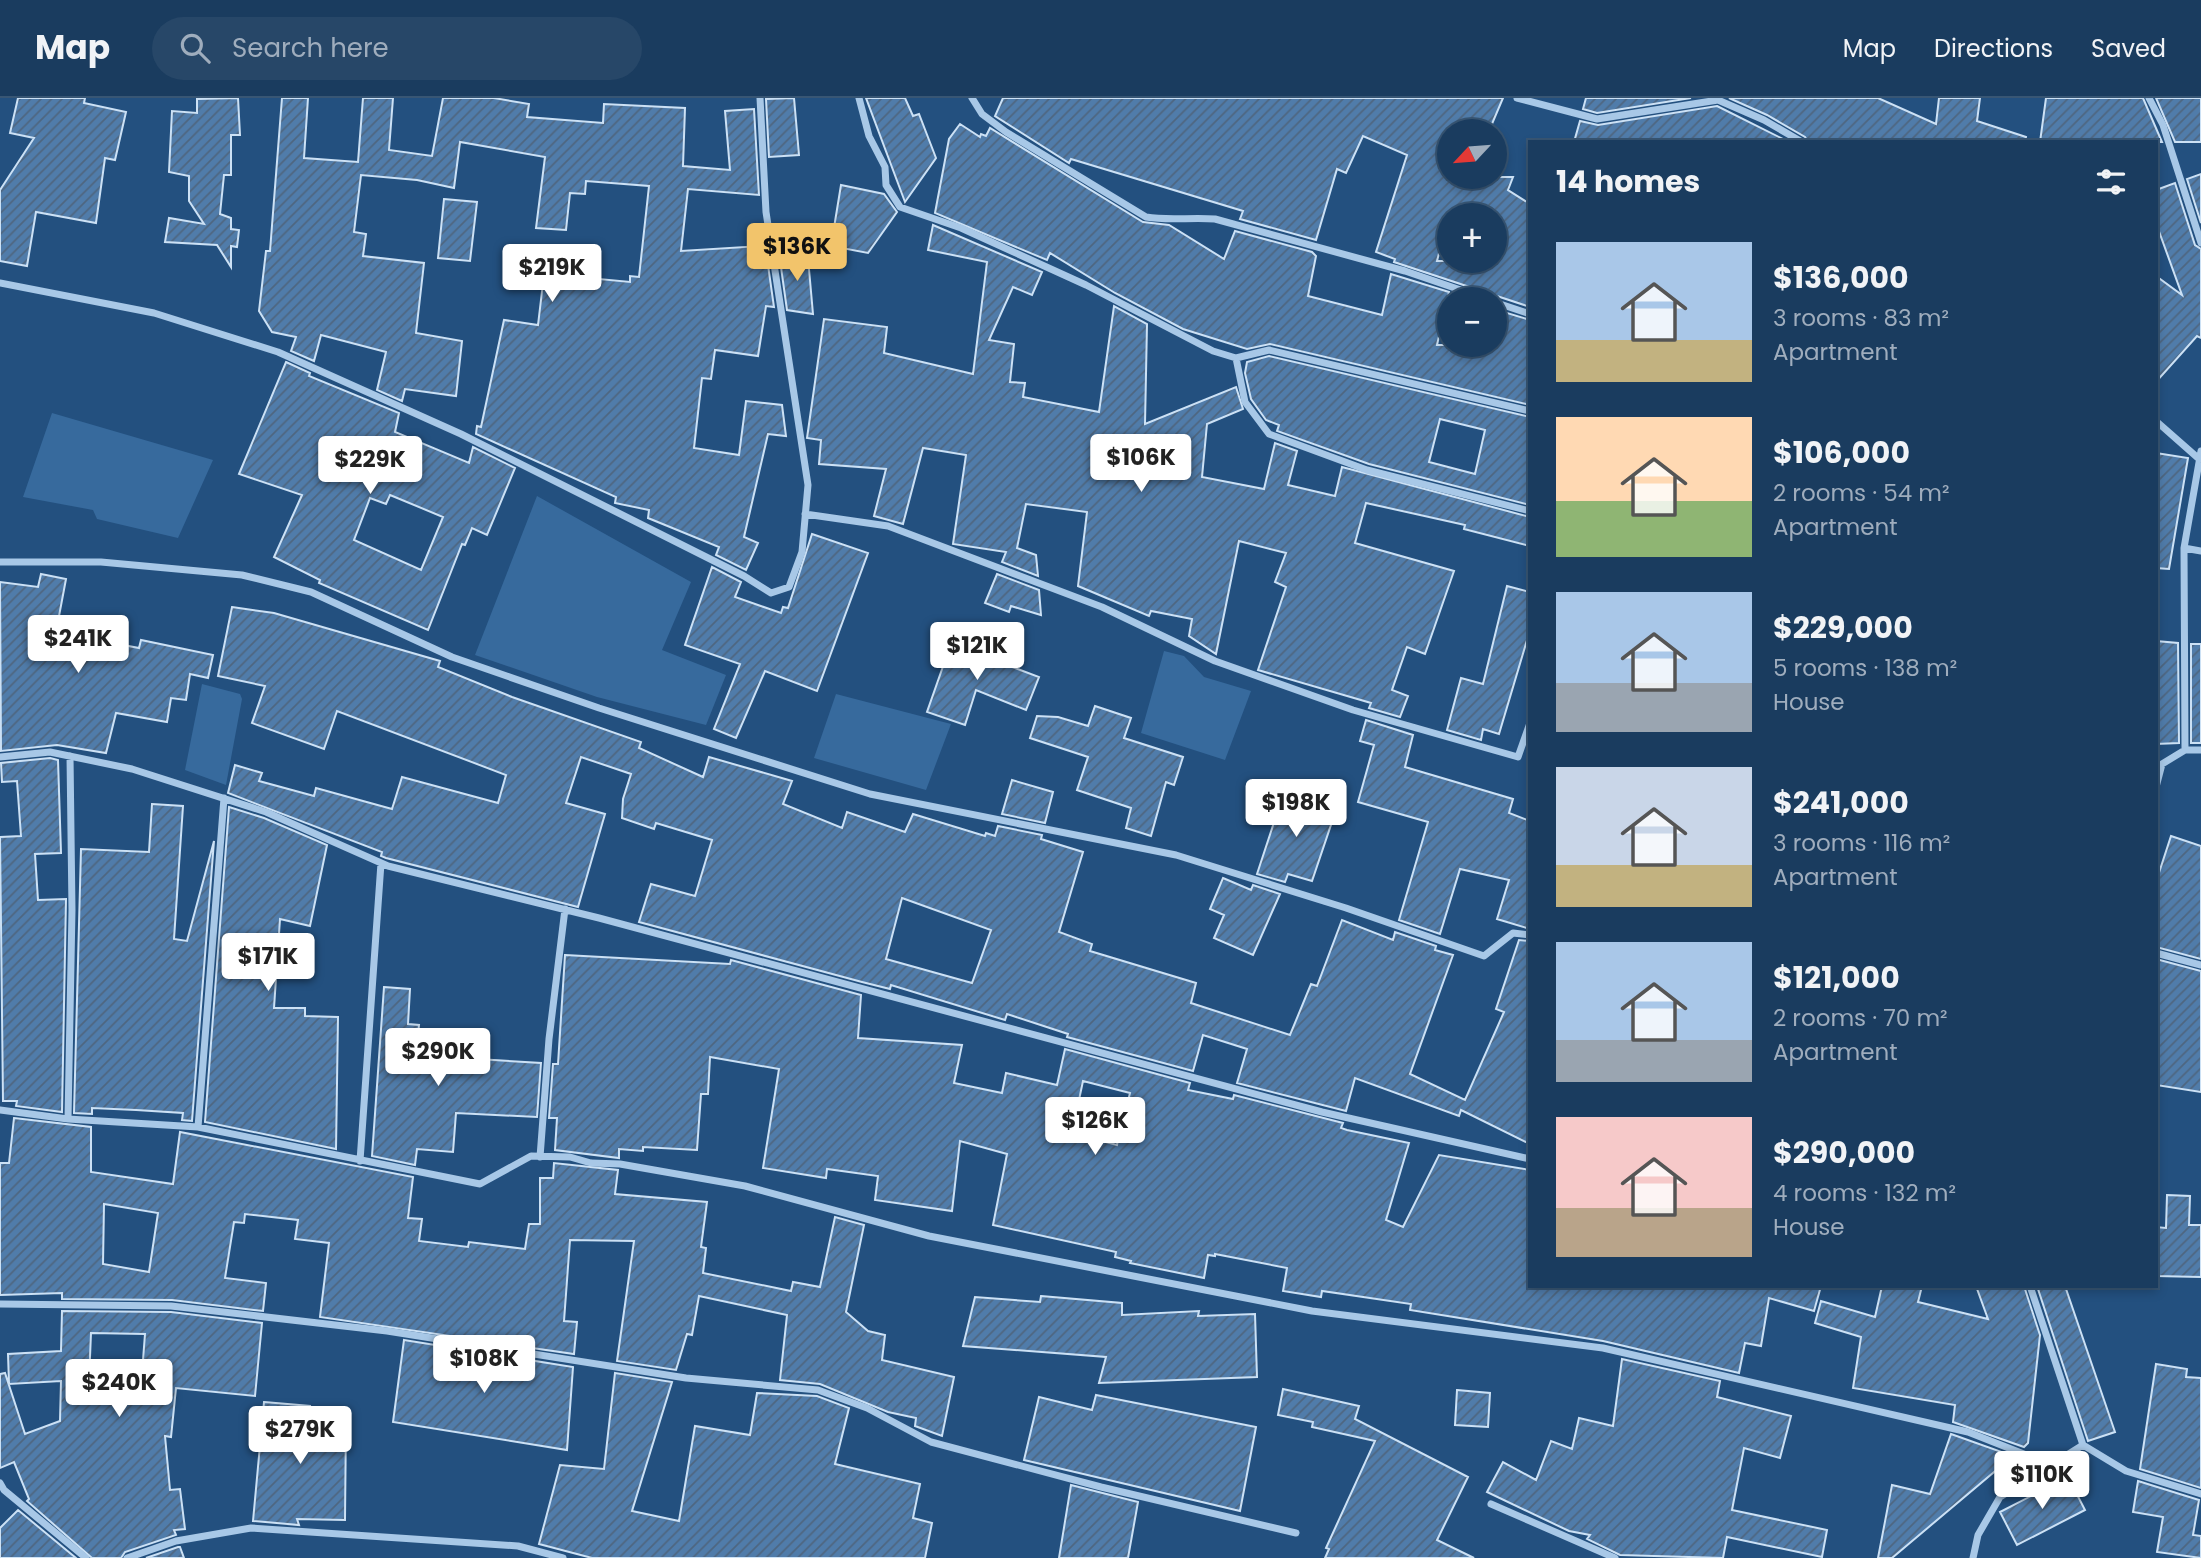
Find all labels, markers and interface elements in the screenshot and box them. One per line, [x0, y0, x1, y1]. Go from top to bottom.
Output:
search box [152, 17, 642, 80]
text: Map [35, 24, 110, 71]
icon: search [176, 29, 214, 67]
text: Search here [232, 30, 389, 66]
text: Map [1843, 32, 1896, 65]
text: Directions [1934, 32, 2053, 65]
text: Saved [2091, 32, 2166, 65]
north arrow [1437, 119, 1507, 189]
map controls [1437, 119, 1507, 357]
text: 14 homes [1556, 160, 1700, 203]
icon: filters [2092, 163, 2130, 201]
button: + [1437, 203, 1507, 273]
pin: $136K [748, 223, 846, 283]
text: $136K [763, 230, 831, 262]
pin: $219K [503, 244, 601, 304]
text: $219K [518, 251, 586, 283]
text: $136,000 [1773, 256, 1909, 299]
icon: home [1612, 270, 1696, 354]
button: − [1437, 287, 1507, 357]
text: 3 rooms · 83 m² [1773, 302, 1949, 334]
text: Apartment [1773, 336, 1898, 368]
text: $106,000 [1773, 431, 1910, 474]
pin: $106K [1092, 434, 1190, 494]
pin: $229K [321, 436, 419, 496]
text: $106K [1106, 441, 1176, 473]
text: $229K [334, 443, 406, 475]
icon: home [1612, 445, 1696, 529]
text: 2 rooms · 54 m² [1773, 477, 1950, 509]
text: Apartment [1773, 511, 1898, 543]
text: $229,000 [1773, 606, 1913, 649]
pin: $241K [29, 616, 127, 675]
icon: home [1612, 620, 1696, 704]
text: $241K [44, 622, 112, 654]
pin: $121K [928, 622, 1026, 682]
text: $121K [946, 629, 1008, 661]
text: 5 rooms · 138 m² [1773, 652, 1957, 684]
text: House [1773, 686, 1845, 718]
pin: $198K [1247, 780, 1345, 839]
text: $241,000 [1773, 781, 1909, 824]
text: $198K [1262, 786, 1330, 818]
icon: home [1612, 795, 1696, 879]
text: 3 rooms · 116 m² [1773, 827, 1950, 859]
text: Apartment [1773, 861, 1898, 893]
pin: $171K [219, 934, 317, 993]
text: $171K [238, 940, 298, 972]
text: $121,000 [1773, 956, 1900, 999]
icon: home [1612, 970, 1696, 1054]
text: 2 rooms · 70 m² [1773, 1002, 1948, 1034]
pin: $290K [389, 1028, 487, 1088]
text: $290K [401, 1035, 475, 1067]
text: Apartment [1773, 1036, 1898, 1068]
pin: $126K [1046, 1098, 1144, 1157]
text: $126K [1061, 1104, 1129, 1136]
text: $290,000 [1773, 1131, 1915, 1174]
icon: home [1612, 1145, 1696, 1229]
text: 4 rooms · 132 m² [1773, 1177, 1956, 1209]
text: House [1773, 1211, 1845, 1243]
pin: $108K [435, 1336, 533, 1395]
text: $108K [449, 1342, 519, 1374]
pin: $240K [70, 1360, 168, 1419]
text: $240K [82, 1366, 156, 1398]
pin: $279K [251, 1406, 349, 1466]
text: $279K [265, 1413, 335, 1445]
pin: $110K [1993, 1452, 2091, 1511]
text: $110K [2010, 1458, 2074, 1490]

